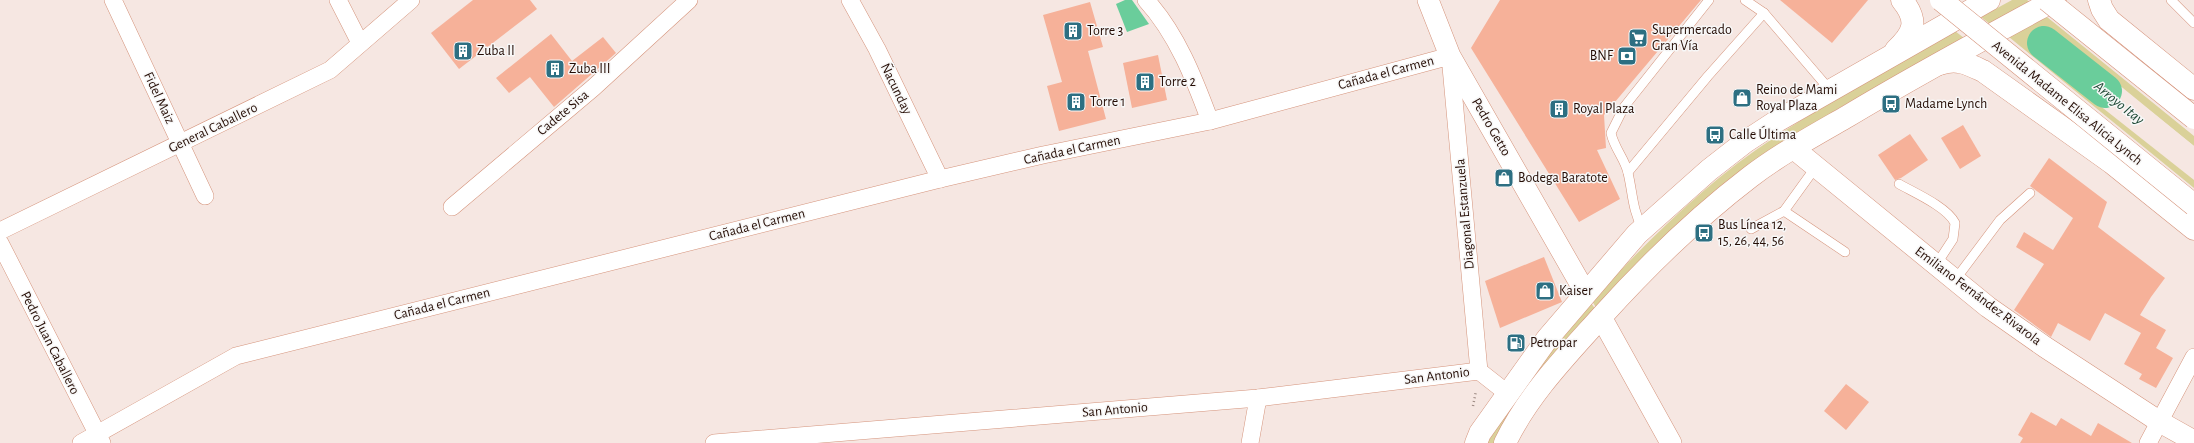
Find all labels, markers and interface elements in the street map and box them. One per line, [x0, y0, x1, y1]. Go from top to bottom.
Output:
building icon: Torre 3 [1062, 20, 1084, 42]
place label: Supermercado Gran Vía [1652, 23, 1732, 53]
place label: Torre 3 [1087, 24, 1123, 38]
supermarket icon: Supermercado Gran Vía [1627, 27, 1649, 49]
street label: Avenida Madame Elisa Alicia Lynch [1989, 38, 2145, 168]
building icon: Zuba II [452, 40, 474, 62]
place label: Zuba II [477, 44, 515, 58]
bank icon: BNF [1616, 45, 1638, 67]
place label: BNF [1590, 49, 1614, 63]
street label: Cañada el Carmen [1337, 53, 1435, 93]
building icon: Zuba III [544, 58, 566, 80]
street label: Ñacunday [878, 60, 916, 117]
place label: Zuba III [569, 62, 611, 76]
street label: Fidel Maiz [141, 70, 177, 126]
building icon: Torre 2 [1134, 71, 1156, 93]
place label: Torre 2 [1159, 75, 1196, 89]
water label: Arroyo Itay [2090, 78, 2147, 128]
place label: Reino de Mami Royal Plaza [1756, 83, 1837, 113]
street label: Cadete Sisa [535, 87, 592, 138]
shop icon: Reino de Mami Royal Plaza [1731, 87, 1753, 109]
building icon: Torre 1 [1065, 91, 1087, 113]
bus stop icon: Madame Lynch [1880, 93, 1902, 115]
place label: Torre 1 [1090, 95, 1125, 109]
street label: Pedro Getto [1469, 96, 1513, 158]
place label: Madame Lynch [1905, 97, 1987, 111]
building icon: Royal Plaza [1548, 98, 1570, 120]
street label: General Caballero [166, 100, 260, 156]
place label: Royal Plaza [1573, 102, 1635, 116]
bus stop icon: Calle Última [1704, 124, 1726, 146]
place label: Calle Última [1729, 125, 1797, 142]
street label: Cañada el Carmen [1022, 133, 1122, 167]
street label: Diagonal Estanzuela [1453, 158, 1477, 270]
shop icon: Bodega Baratote [1493, 167, 1515, 189]
place label: Bodega Baratote [1518, 171, 1608, 185]
street label: Cañada el Carmen [707, 206, 807, 244]
place label: Bus Línea 12, 15, 26, 44, 56 [1718, 218, 1786, 248]
bus stop icon: Bus Línea 12, 15, 26, 44, 56 [1693, 222, 1715, 244]
street label: Emiliano Fernández Rivarola [1912, 244, 2044, 348]
shop icon: Kaiser [1534, 280, 1556, 302]
place label: Kaiser [1559, 284, 1593, 298]
street label: Cañada el Carmen [392, 285, 492, 323]
street label: Pedro Juan Caballero [18, 289, 82, 397]
fuel station icon: Petropar [1505, 332, 1527, 354]
place label: Petropar [1530, 336, 1577, 350]
street label: San Antonio [1403, 365, 1471, 387]
street label: San Antonio [1082, 400, 1149, 420]

